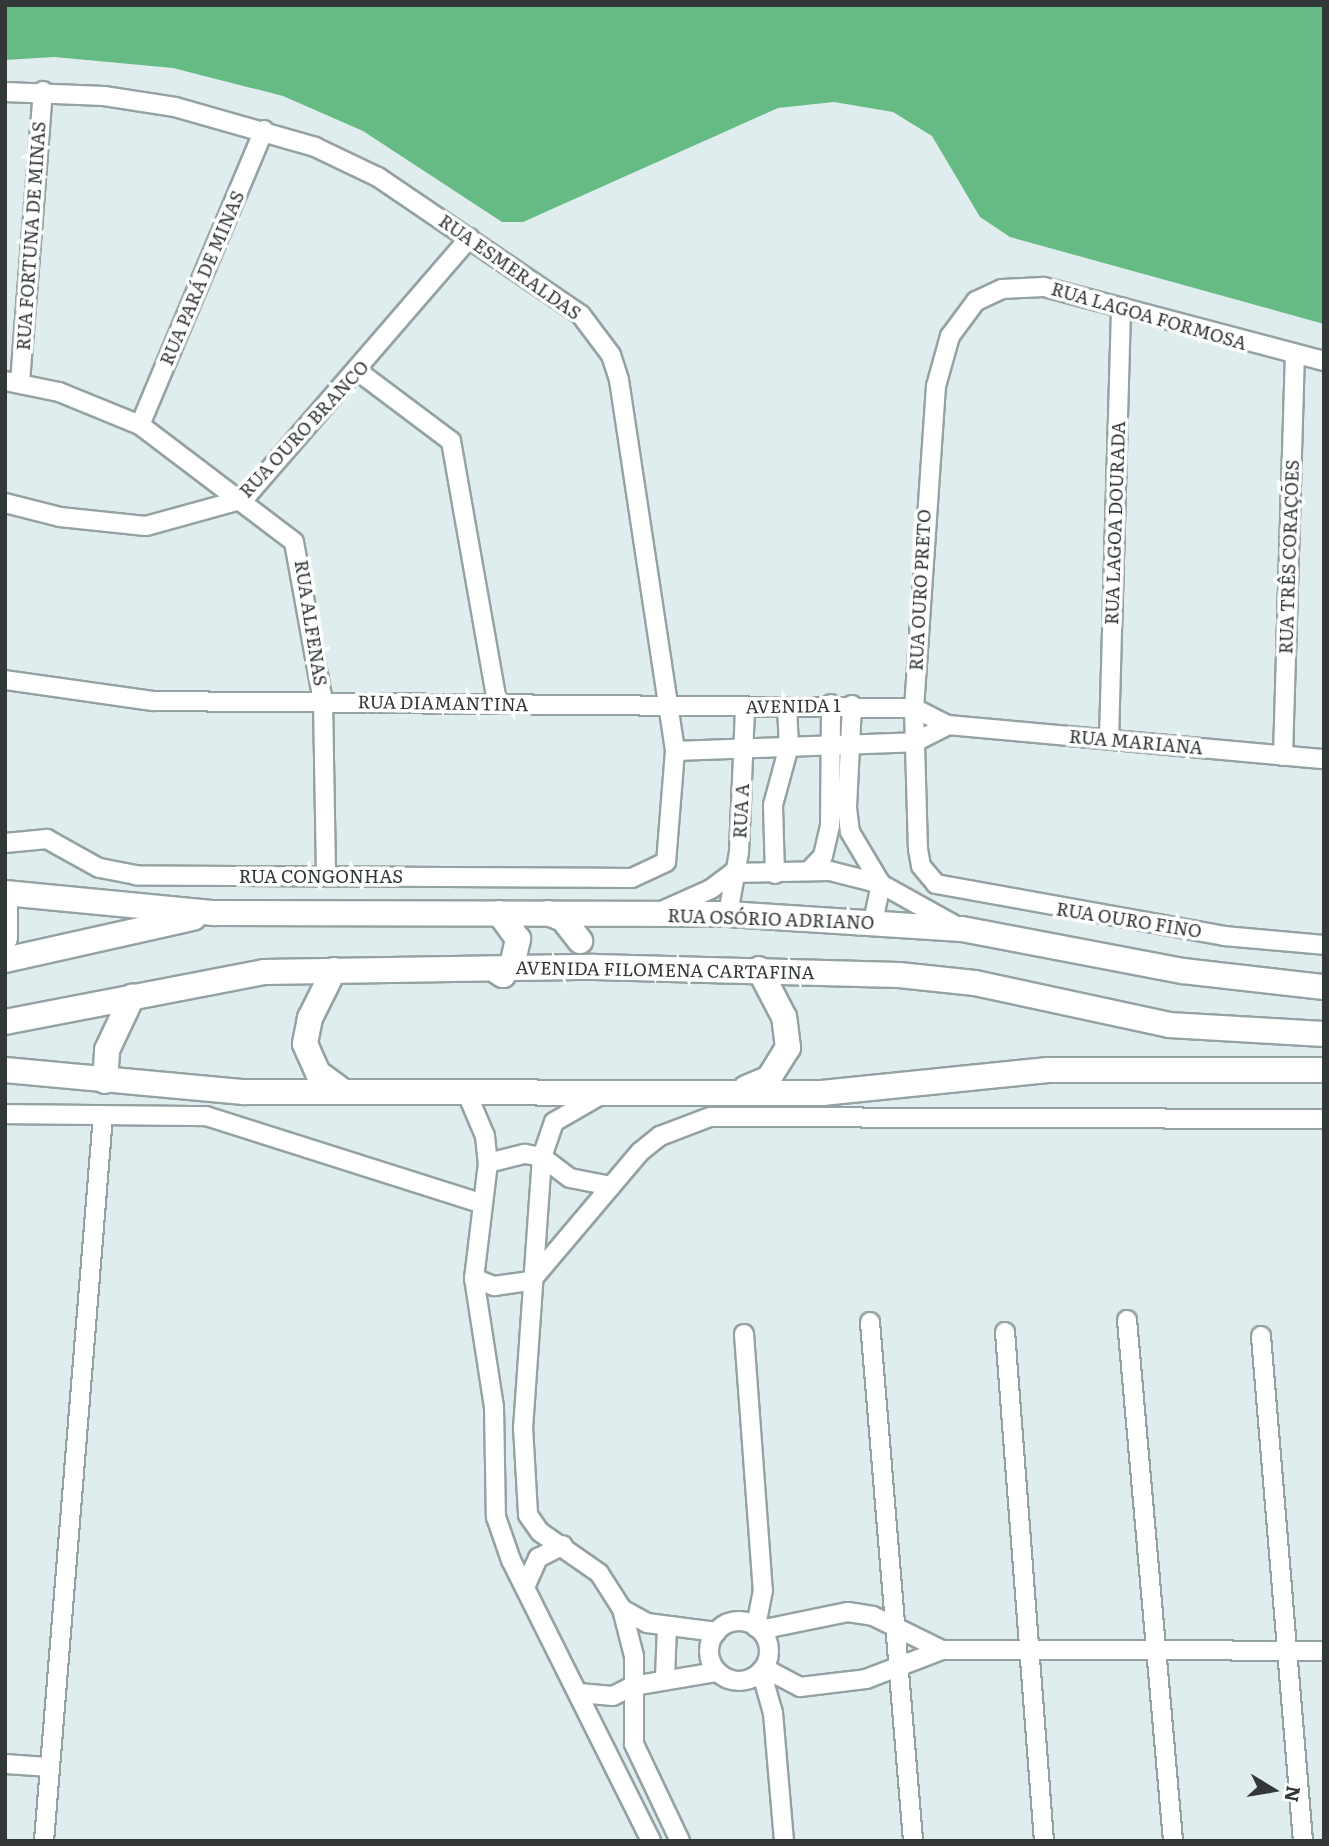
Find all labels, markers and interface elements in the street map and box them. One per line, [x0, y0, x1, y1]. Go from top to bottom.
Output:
street label: RUA FORTUNA DE MINAS [12, 121, 50, 351]
street label: RUA PARÁ DE MINAS [155, 188, 249, 368]
street label: RUA ESMERALDAS [435, 210, 585, 324]
street label: RUA LAGOA FORMOSA [1049, 278, 1249, 354]
street label: RUA OURO BRANCO [235, 356, 373, 502]
street label: RUA LAGOA DOURADA [1101, 421, 1129, 625]
street label: RUA TRÊS CORAÇÕES [1275, 459, 1303, 655]
street label: RUA OURO PRETO [905, 509, 935, 671]
street label: RUA ALFENAS [290, 558, 332, 688]
street label: RUA DIAMANTINA [357, 691, 529, 715]
street label: AVENIDA 1 [745, 694, 841, 718]
street label: RUA MARIANA [1068, 725, 1204, 759]
street label: RUA A [729, 783, 753, 839]
street label: RUA CONGONHAS [239, 865, 403, 887]
street label: RUA OURO FINO [1055, 898, 1203, 942]
street label: RUA OSÓRIO ADRIANO [667, 905, 875, 933]
street label: AVENIDA FILOMENA CARTAFINA [515, 957, 815, 983]
north arrow [1238, 1755, 1308, 1825]
text: N [1278, 1783, 1309, 1805]

